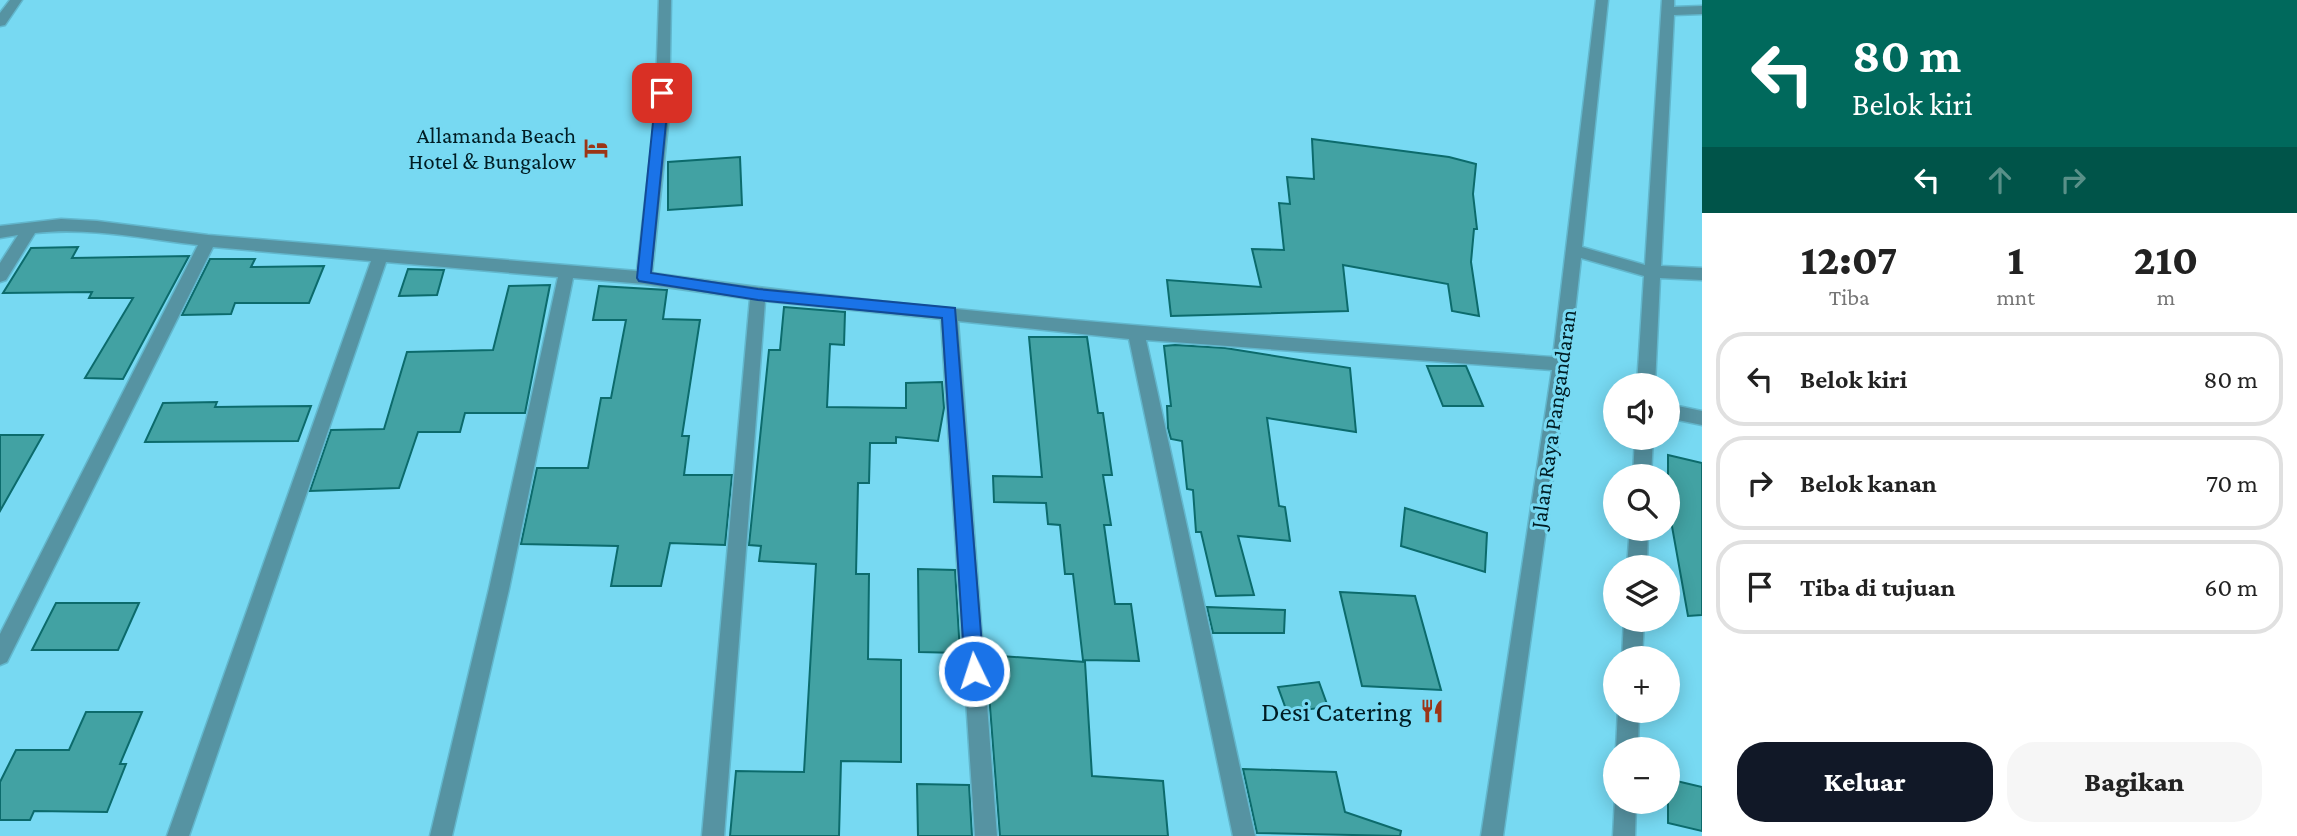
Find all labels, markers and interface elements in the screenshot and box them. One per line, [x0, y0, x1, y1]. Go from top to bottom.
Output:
icon: left [1737, 28, 1828, 119]
text: 80 m [1852, 28, 1961, 83]
pin [632, 63, 692, 123]
icon: arrive [643, 74, 681, 112]
text: Belok kiri [1852, 86, 1973, 122]
place label: Allamanda Beach Hotel & Bungalow [408, 122, 576, 174]
hotel icon: Allamanda Beach Hotel & Bungalow [582, 134, 610, 162]
icon: left [1908, 161, 1946, 199]
icon: ahead [1981, 161, 2019, 199]
icon: right [2054, 161, 2092, 199]
text: 12:07 [1801, 236, 1898, 283]
text: 1 [2007, 236, 2024, 283]
text: 210 [2134, 236, 2198, 283]
text: Tiba [1829, 284, 1870, 310]
text: mnt [1996, 284, 2035, 310]
text: m [2157, 284, 2175, 310]
street label: Jalan Raya Pangandaran [1524, 308, 1581, 532]
icon: left [1741, 360, 1779, 398]
text: Belok kiri [1800, 365, 1907, 394]
text: 80 m [2204, 365, 2258, 394]
map controls [1603, 373, 1680, 814]
button: sound [1603, 373, 1680, 450]
button: search [1603, 464, 1680, 541]
icon: right [1741, 464, 1779, 502]
text: Belok kanan [1800, 469, 1937, 498]
text: 70 m [2206, 469, 2258, 498]
button: layers [1603, 555, 1680, 632]
icon: arrive [1741, 568, 1779, 606]
text: Tiba di tujuan [1800, 573, 1955, 602]
text: 60 m [2204, 573, 2258, 602]
position arrow [937, 634, 1011, 708]
button: + [1603, 646, 1680, 723]
place label: Desi Catering [1261, 696, 1412, 727]
restaurant icon: Desi Catering [1418, 697, 1446, 725]
button: − [1603, 737, 1680, 814]
button: Keluar [1737, 742, 1993, 822]
button: Bagikan [2007, 742, 2262, 822]

